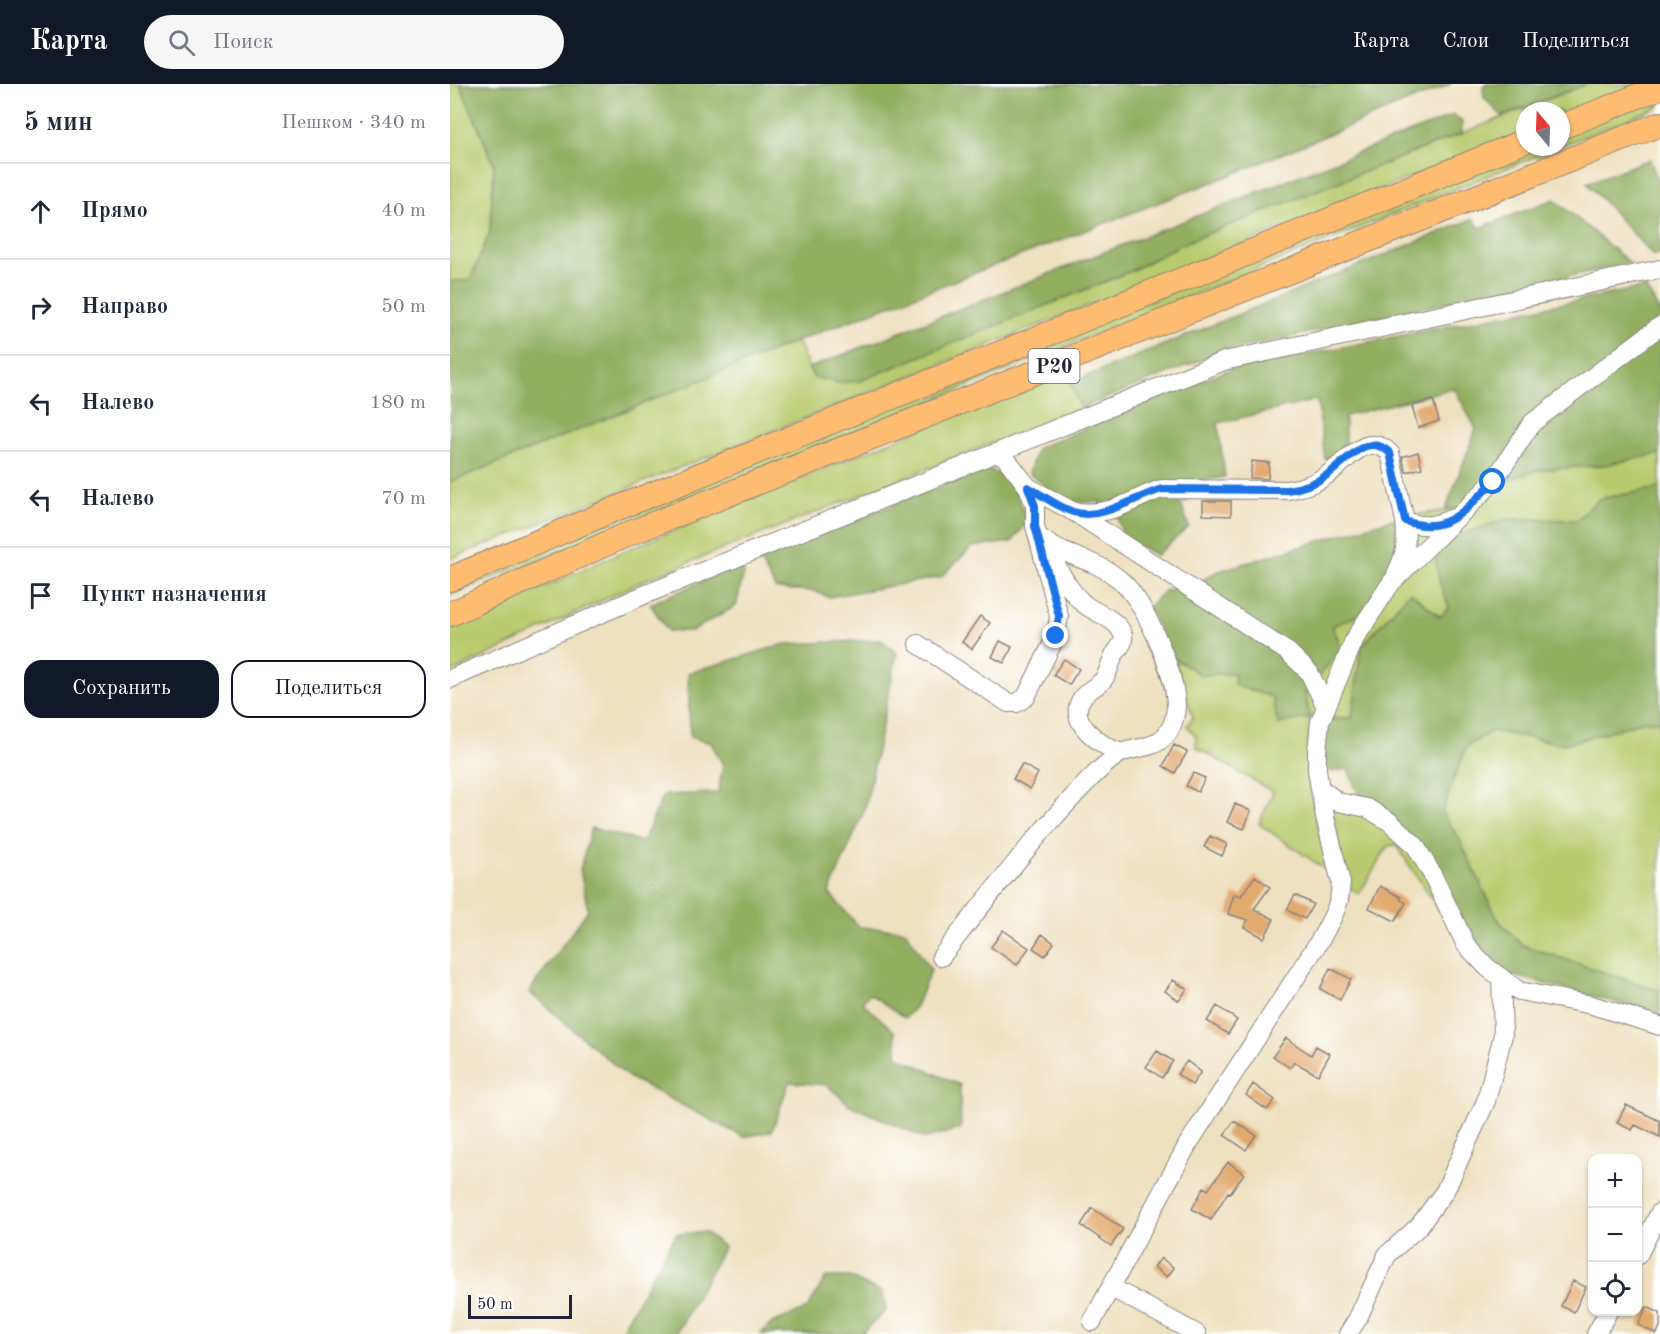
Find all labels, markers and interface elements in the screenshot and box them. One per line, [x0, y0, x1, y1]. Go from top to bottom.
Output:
search box [144, 15, 564, 69]
icon: search [165, 26, 198, 59]
text: Карта [30, 28, 108, 56]
text: Поиск [213, 31, 274, 53]
text: Карта [1353, 31, 1410, 52]
text: Слои [1443, 31, 1489, 52]
text: Поделиться [1522, 31, 1630, 52]
north arrow [1516, 102, 1570, 156]
text: 5 мин [24, 110, 93, 136]
text: Пешком · 340 m [281, 113, 426, 133]
icon: ahead [24, 195, 57, 228]
text: Прямо [81, 200, 148, 222]
text: 40 m [381, 201, 426, 221]
icon: right [24, 291, 57, 324]
text: Направо [81, 296, 168, 318]
text: 50 m [381, 297, 426, 317]
road number: Р20 [1028, 349, 1080, 383]
icon: left [24, 387, 57, 420]
text: Налево [81, 392, 154, 414]
text: 180 m [370, 393, 426, 413]
route start [1479, 468, 1505, 494]
icon: left [24, 483, 57, 516]
text: Налево [81, 488, 154, 510]
text: 70 m [381, 489, 426, 509]
icon: arrive [24, 579, 57, 612]
text: Пункт назначения [81, 584, 267, 606]
route end [1042, 622, 1068, 648]
button: Сохранить [24, 660, 219, 718]
button: Поделиться [231, 660, 426, 718]
map controls [1588, 1154, 1642, 1316]
button: + [1588, 1154, 1642, 1208]
button: − [1588, 1208, 1642, 1262]
button: locate [1588, 1262, 1642, 1316]
scale bar [468, 1292, 572, 1320]
text: 50 m [477, 1297, 513, 1313]

